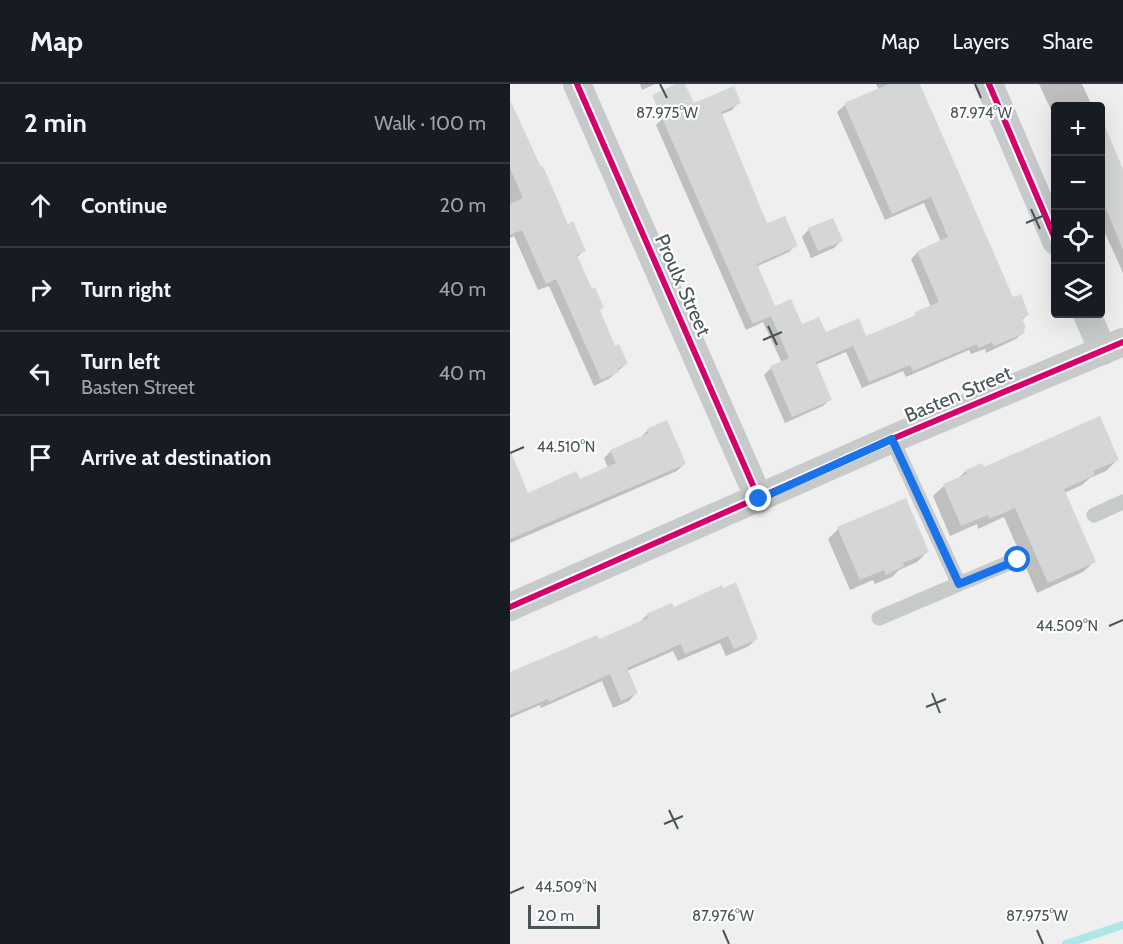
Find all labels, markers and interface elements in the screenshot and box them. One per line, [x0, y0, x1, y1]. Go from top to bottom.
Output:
text: Map [30, 24, 83, 58]
text: Map [881, 29, 920, 54]
text: Layers [953, 29, 1009, 54]
text: Share [1042, 29, 1093, 54]
map controls [1051, 102, 1105, 318]
button: + [1051, 102, 1105, 156]
text: 87.975°W [636, 104, 699, 122]
text: 87.974°W [950, 104, 1013, 122]
text: 2 min [24, 107, 87, 139]
text: Walk · 100 m [374, 111, 486, 135]
button: − [1051, 156, 1105, 210]
icon: ahead [24, 189, 57, 222]
text: Continue [81, 192, 167, 219]
text: 20 m [440, 193, 486, 217]
button: locate [1051, 210, 1105, 264]
street label: Proulx Street [650, 230, 716, 340]
button: layers [1051, 264, 1105, 318]
icon: right [24, 273, 57, 306]
text: Turn right [81, 276, 171, 303]
text: 40 m [438, 277, 486, 301]
text: Turn left [81, 348, 160, 375]
icon: left [24, 357, 57, 390]
text: 40 m [438, 361, 486, 385]
street label: Basten Street [901, 361, 1015, 427]
text: Basten Street [81, 375, 195, 399]
text: 44.510°N [537, 438, 595, 456]
icon: arrive [24, 441, 57, 474]
text: Arrive at destination [81, 444, 271, 471]
route end [745, 485, 771, 511]
route start [1004, 546, 1030, 572]
text: 44.509°N [1036, 617, 1098, 635]
text: 44.509°N [535, 878, 597, 896]
scale bar [528, 902, 600, 930]
text: 20 m [537, 906, 574, 925]
text: 87.976°W [692, 907, 755, 925]
text: 87.975°W [1006, 907, 1069, 925]

